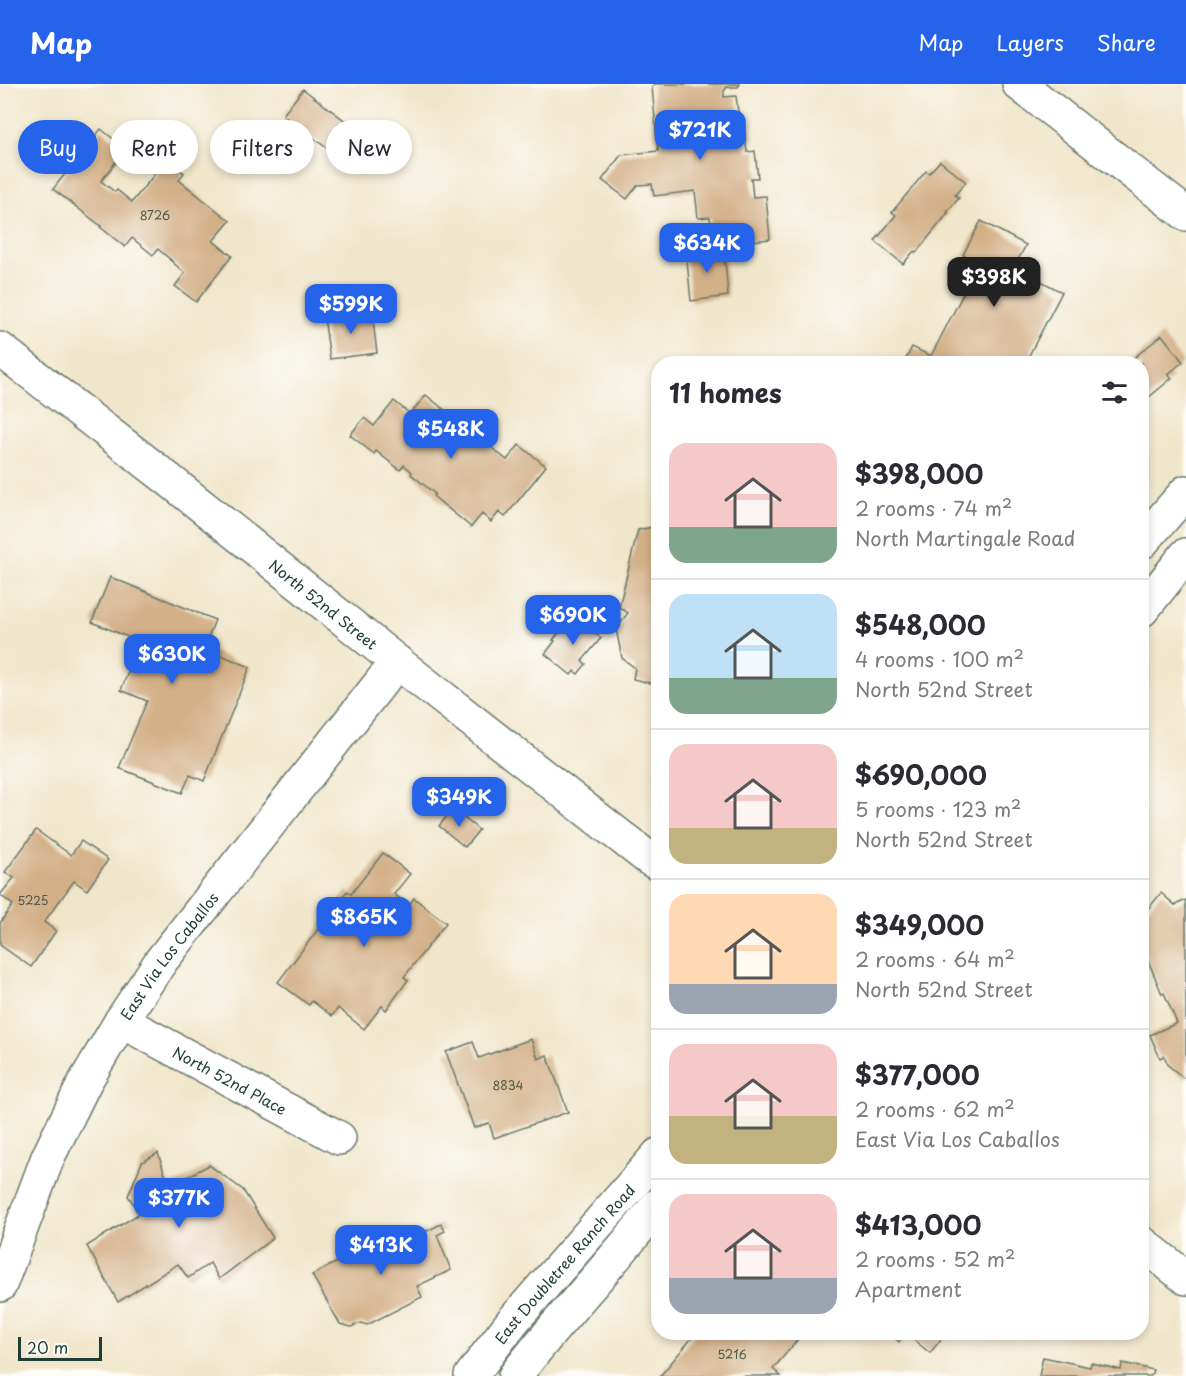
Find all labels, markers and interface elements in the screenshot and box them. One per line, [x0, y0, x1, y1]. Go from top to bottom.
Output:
text: Map [30, 21, 92, 64]
text: Map [919, 26, 963, 58]
text: Layers [996, 26, 1064, 58]
text: Share [1097, 26, 1156, 58]
pin: $721K [658, 110, 742, 161]
text: $721K [669, 114, 731, 144]
chip: Buy [18, 120, 98, 174]
chip: Rent [110, 120, 198, 174]
chip: Filters [210, 120, 314, 174]
chip: New [326, 120, 412, 174]
house number: 8726 [140, 206, 170, 224]
pin: $634K [665, 223, 749, 274]
text: $634K [673, 227, 741, 257]
pin: $398K [952, 257, 1036, 308]
text: $398K [961, 261, 1027, 291]
pin: $599K [309, 284, 393, 335]
text: $599K [319, 288, 383, 318]
text: 11 homes [669, 373, 782, 412]
icon: filters [1098, 376, 1131, 409]
pin: $548K [409, 409, 493, 460]
text: $548K [417, 413, 485, 443]
text: $398,000 [855, 454, 983, 493]
icon: home [717, 467, 789, 539]
text: 2 rooms · 74 m² [855, 493, 1012, 523]
text: North Martingale Road [855, 523, 1075, 553]
street label: North 52nd Street [265, 553, 383, 654]
pin: $690K [531, 595, 615, 646]
text: $690K [539, 599, 607, 629]
text: $548,000 [855, 605, 986, 644]
icon: home [717, 618, 789, 690]
pin: $630K [130, 634, 214, 685]
text: $630K [138, 638, 206, 668]
text: 4 rooms · 100 m² [855, 644, 1024, 674]
text: North 52nd Street [855, 674, 1033, 704]
text: $690,000 [855, 755, 987, 794]
icon: home [717, 768, 789, 840]
pin: $349K [417, 777, 501, 828]
text: $349K [426, 781, 492, 811]
text: 5 rooms · 123 m² [855, 794, 1021, 824]
text: North 52nd Street [855, 824, 1033, 854]
street label: East Via Los Caballos [114, 887, 223, 1024]
house number: 5225 [18, 891, 48, 909]
pin: $865K [322, 897, 406, 948]
text: $865K [331, 901, 397, 931]
text: $349,000 [855, 905, 984, 944]
icon: home [717, 918, 789, 990]
text: 2 rooms · 64 m² [855, 944, 1015, 974]
text: North 52nd Street [855, 974, 1033, 1004]
street label: North 52nd Place [169, 1040, 291, 1120]
text: $377,000 [855, 1055, 980, 1094]
icon: home [717, 1068, 789, 1140]
house number: 8834 [492, 1076, 524, 1094]
text: 2 rooms · 62 m² [855, 1094, 1015, 1124]
text: East Via Los Caballos [855, 1124, 1060, 1154]
pin: $377K [137, 1178, 221, 1229]
street label: East Doubletree Ranch Road [488, 1178, 640, 1348]
text: $377K [148, 1182, 210, 1212]
text: $413,000 [855, 1205, 981, 1244]
icon: home [717, 1218, 789, 1290]
pin: $413K [339, 1225, 423, 1276]
text: $413K [349, 1229, 413, 1259]
text: 2 rooms · 52 m² [855, 1244, 1015, 1274]
text: Apartment [855, 1274, 962, 1304]
scale bar [18, 1334, 102, 1362]
text: 20 m [27, 1335, 68, 1359]
house number: 5216 [717, 1345, 747, 1363]

